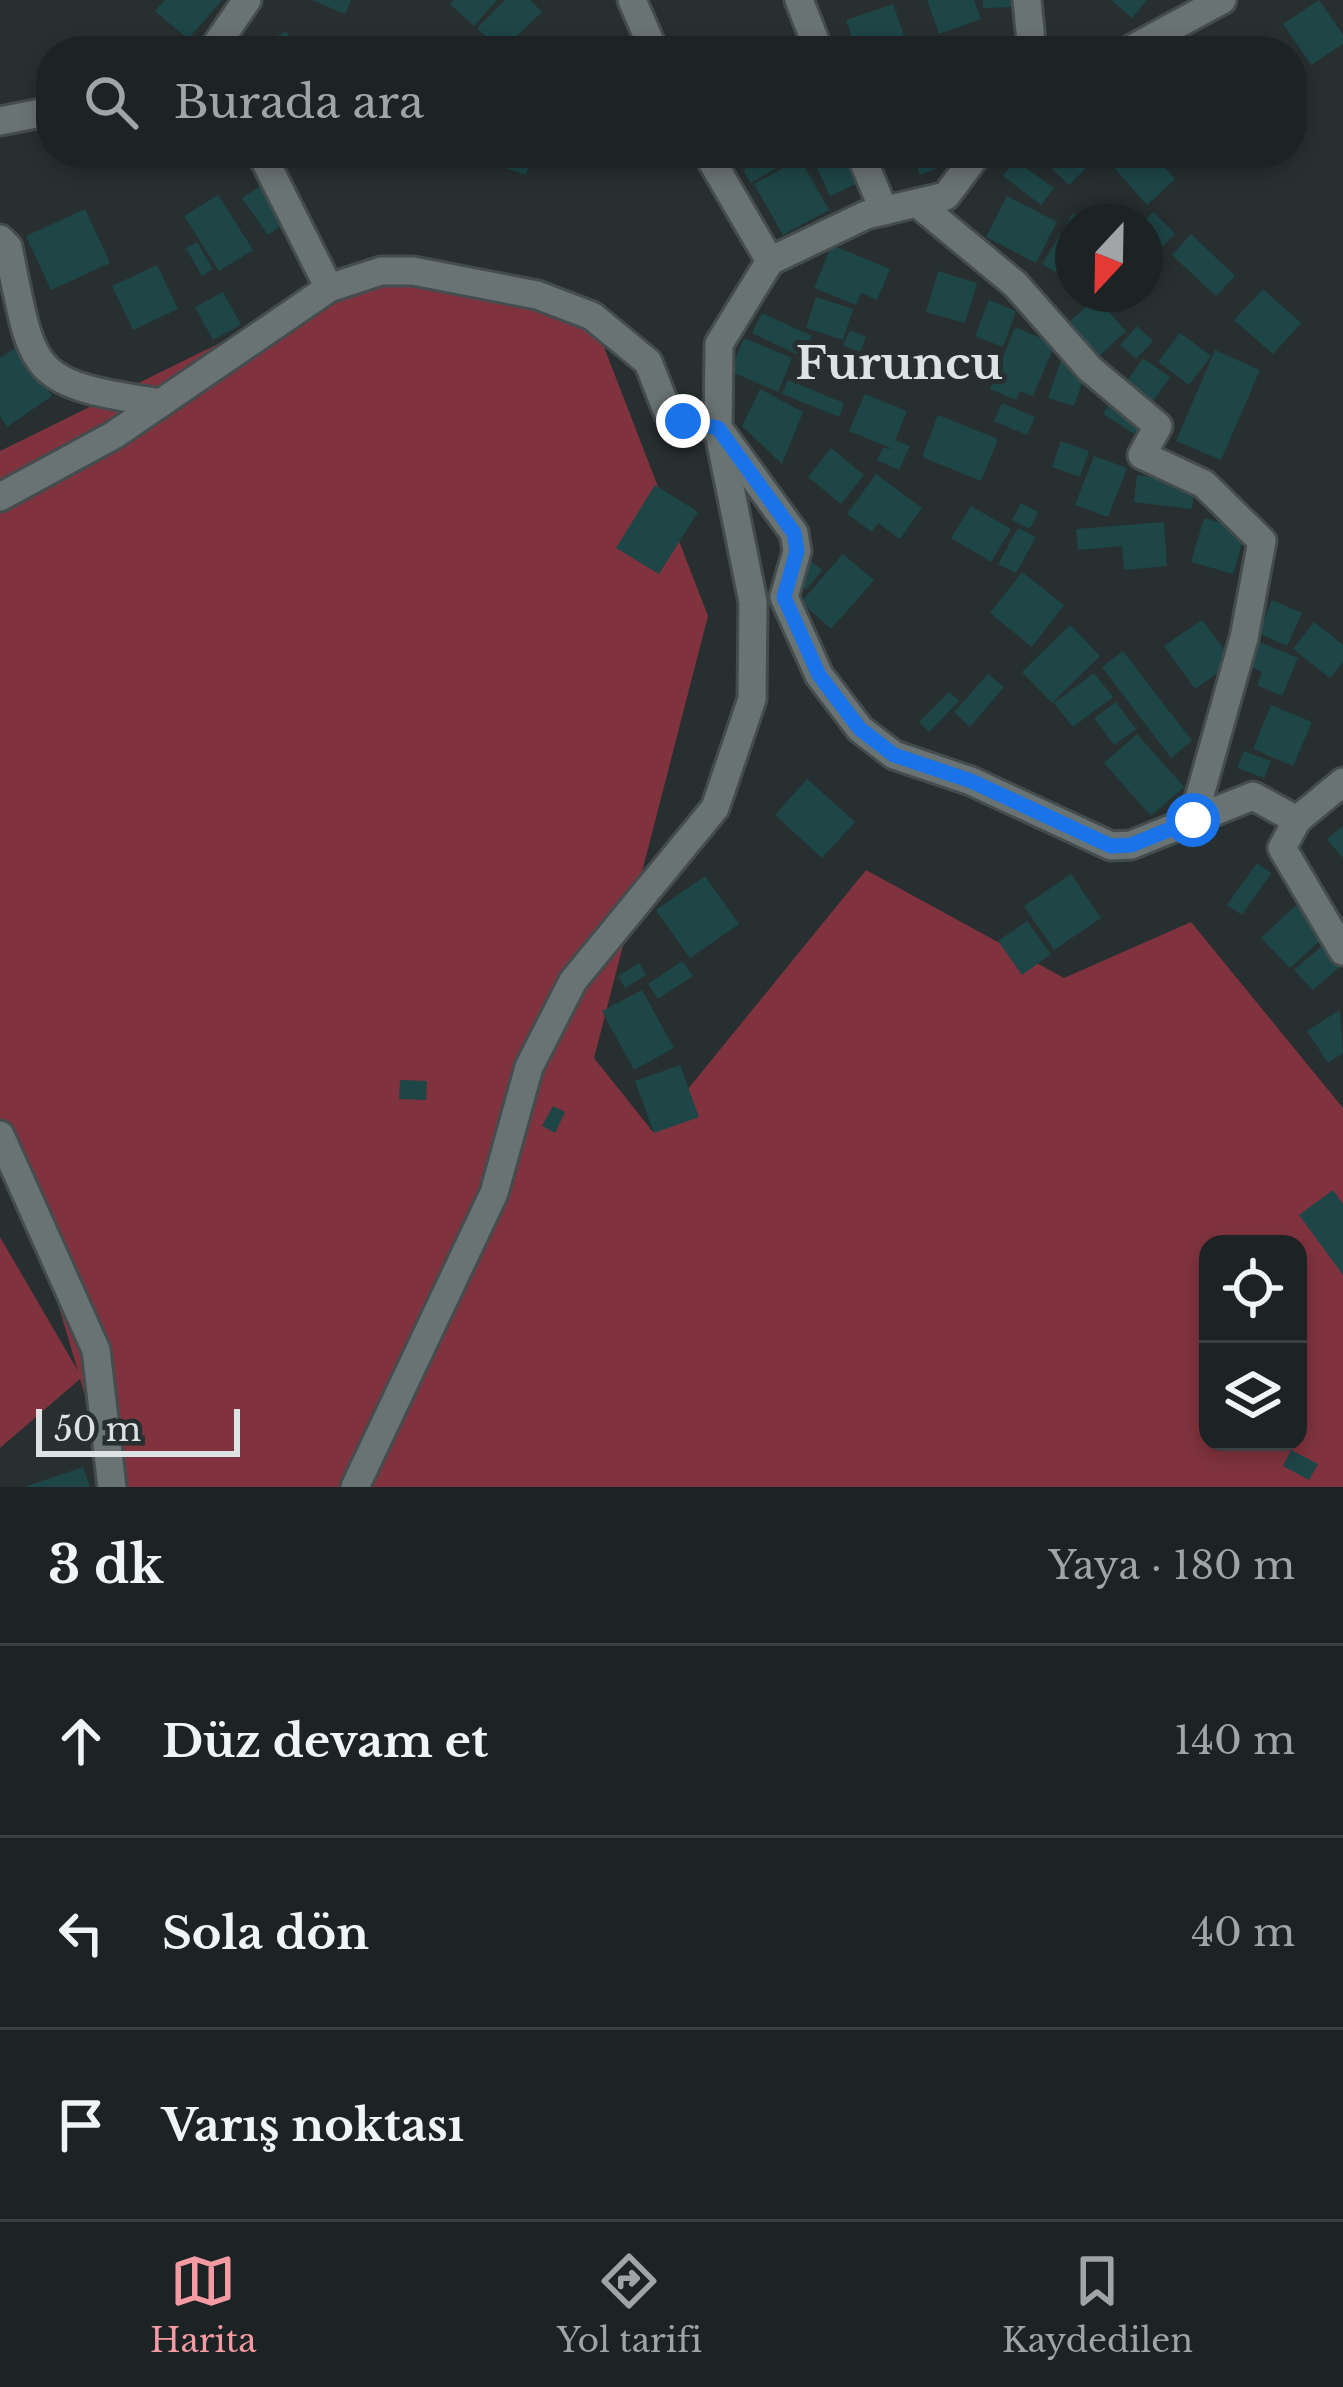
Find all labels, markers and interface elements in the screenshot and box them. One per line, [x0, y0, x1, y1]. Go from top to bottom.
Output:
search box [36, 36, 1307, 168]
icon: search [78, 69, 144, 135]
text: Burada ara [174, 74, 424, 130]
north arrow [1055, 204, 1163, 312]
district label: Furuncu [795, 335, 1003, 391]
route end [656, 394, 710, 448]
route start [1166, 793, 1220, 847]
map controls [1199, 1235, 1307, 1451]
button: locate [1199, 1235, 1307, 1343]
button: layers [1199, 1343, 1307, 1451]
scale bar [36, 1403, 240, 1456]
text: 50 m [54, 1409, 141, 1450]
text: 3 dk [48, 1534, 163, 1597]
text: Yaya · 180 m [1048, 1541, 1295, 1590]
icon: ahead [48, 1708, 114, 1774]
text: Düz devam et [162, 1713, 488, 1769]
text: 140 m [1174, 1716, 1295, 1765]
icon: left [48, 1900, 114, 1966]
text: Sola dön [162, 1905, 369, 1961]
text: 40 m [1191, 1908, 1295, 1957]
icon: arrive [48, 2092, 114, 2158]
text: Varış noktası [162, 2097, 464, 2153]
tab: Harita [150, 2248, 257, 2361]
tab: Yol tarifi [557, 2248, 702, 2361]
tab: Kaydedilen [1002, 2248, 1193, 2361]

